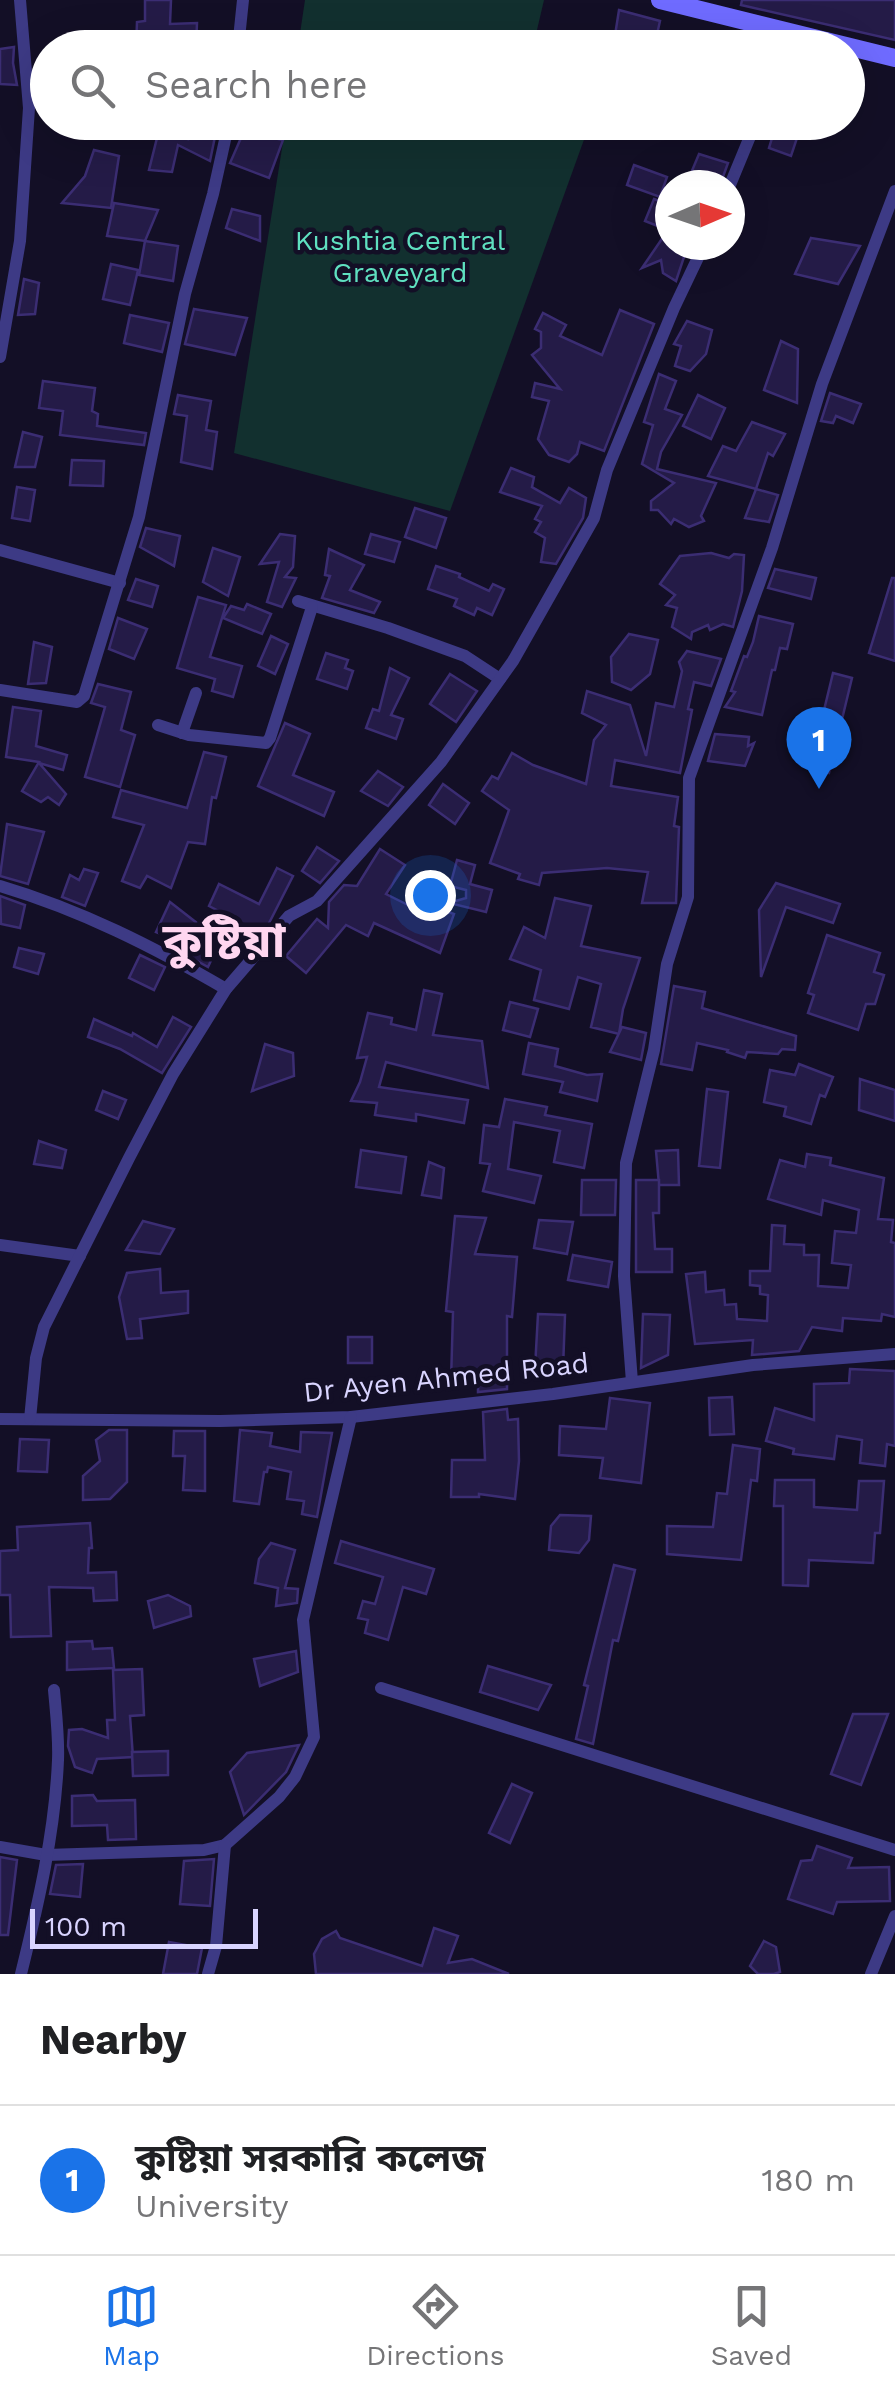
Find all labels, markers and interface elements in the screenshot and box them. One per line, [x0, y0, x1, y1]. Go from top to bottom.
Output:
search box [30, 30, 865, 140]
icon: search [65, 58, 120, 113]
text: Search here [145, 63, 368, 107]
north arrow [655, 170, 745, 260]
park label: Kushtia Central Graveyard [295, 224, 506, 289]
pin: 1 [786, 706, 852, 789]
your location [405, 870, 456, 921]
district label: কুষ্টিয়া [162, 912, 287, 969]
street label: Dr Ayen Ahmed Road [302, 1346, 590, 1409]
scale bar [30, 1904, 258, 1948]
text: 100 m [45, 1910, 127, 1943]
text: Nearby [40, 2015, 187, 2064]
text: কুষ্টিয়া সরকারি কলেজ [135, 2136, 486, 2180]
text: 1 [66, 2161, 79, 2199]
text: 180 m [761, 2161, 855, 2199]
text: University [135, 2187, 289, 2225]
tab: Map [103, 2279, 160, 2372]
tab: Directions [366, 2279, 505, 2372]
tab: Saved [711, 2279, 792, 2372]

